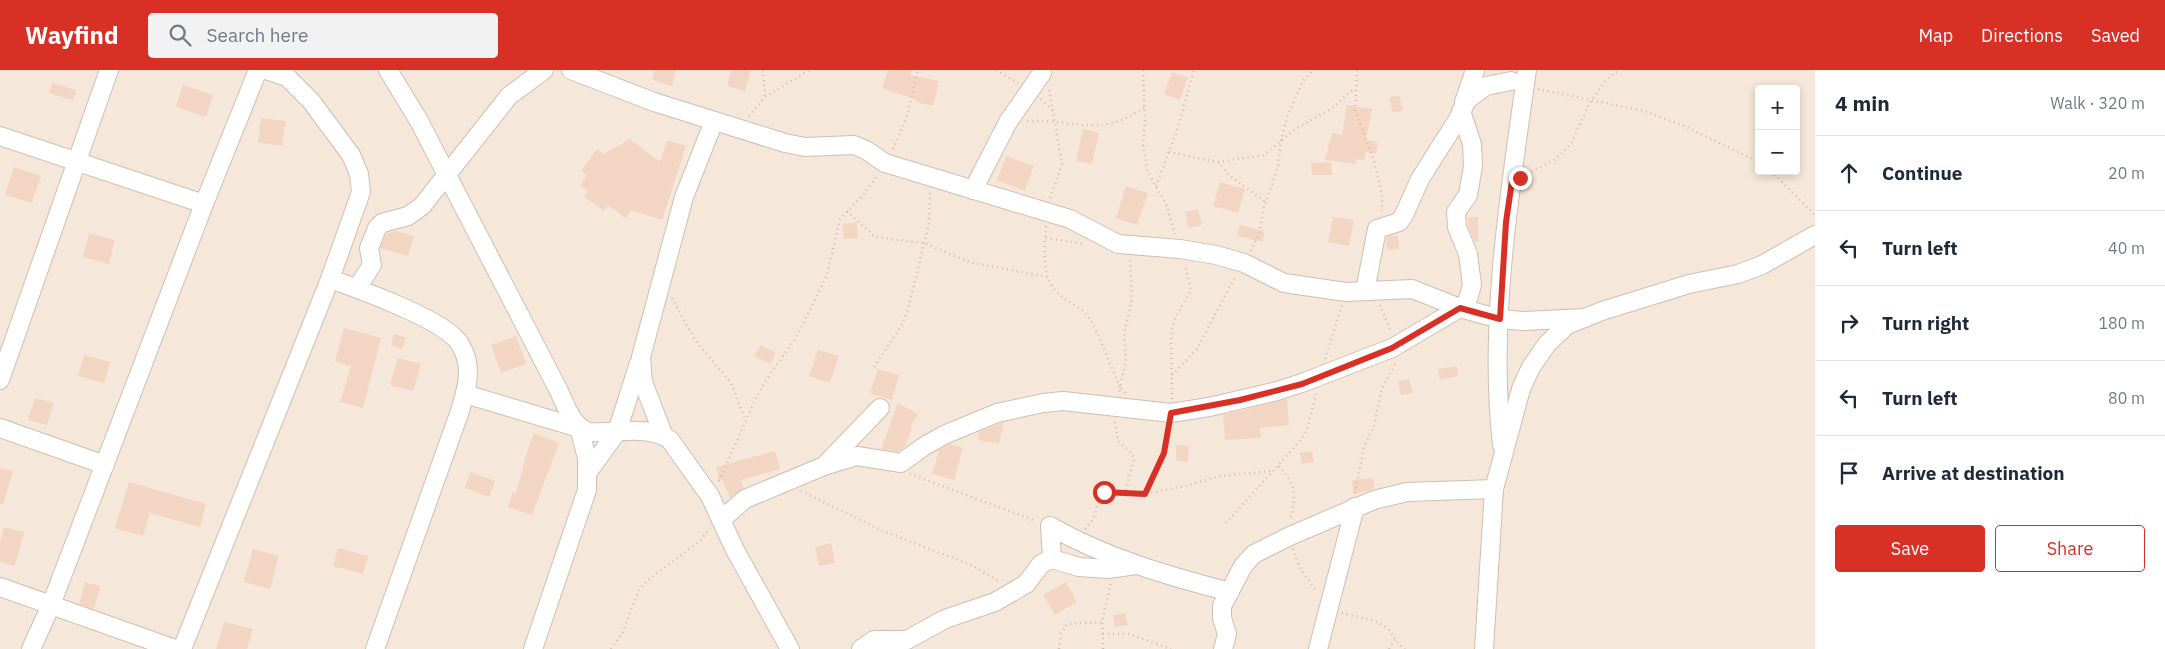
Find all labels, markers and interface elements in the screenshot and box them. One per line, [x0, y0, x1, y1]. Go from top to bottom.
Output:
search box [148, 13, 498, 58]
text: Wayfind [25, 19, 118, 51]
icon: search [166, 21, 194, 49]
text: Search here [206, 23, 308, 47]
text: Map [1918, 24, 1953, 47]
text: Directions [1981, 24, 2063, 47]
text: Saved [2091, 24, 2140, 47]
map controls [1755, 85, 1800, 175]
button: + [1755, 85, 1800, 130]
text: 4 min [1835, 89, 1890, 117]
text: Walk · 320 m [2050, 93, 2145, 113]
button: − [1755, 130, 1800, 175]
icon: ahead [1835, 159, 1863, 187]
text: Continue [1882, 161, 1962, 185]
text: 20 m [2108, 163, 2145, 183]
route end [1509, 167, 1532, 190]
icon: left [1835, 234, 1863, 262]
text: Turn left [1882, 236, 1958, 260]
text: 40 m [2108, 238, 2145, 258]
icon: right [1835, 309, 1863, 337]
text: Turn right [1882, 311, 1969, 335]
text: 180 m [2098, 313, 2145, 333]
icon: left [1835, 384, 1863, 412]
text: Turn left [1882, 386, 1958, 410]
text: 80 m [2108, 388, 2145, 408]
icon: arrive [1835, 459, 1863, 487]
text: Arrive at destination [1882, 461, 2065, 485]
route start [1093, 481, 1116, 504]
button: Save [1835, 525, 1985, 572]
button: Share [1995, 525, 2145, 572]

